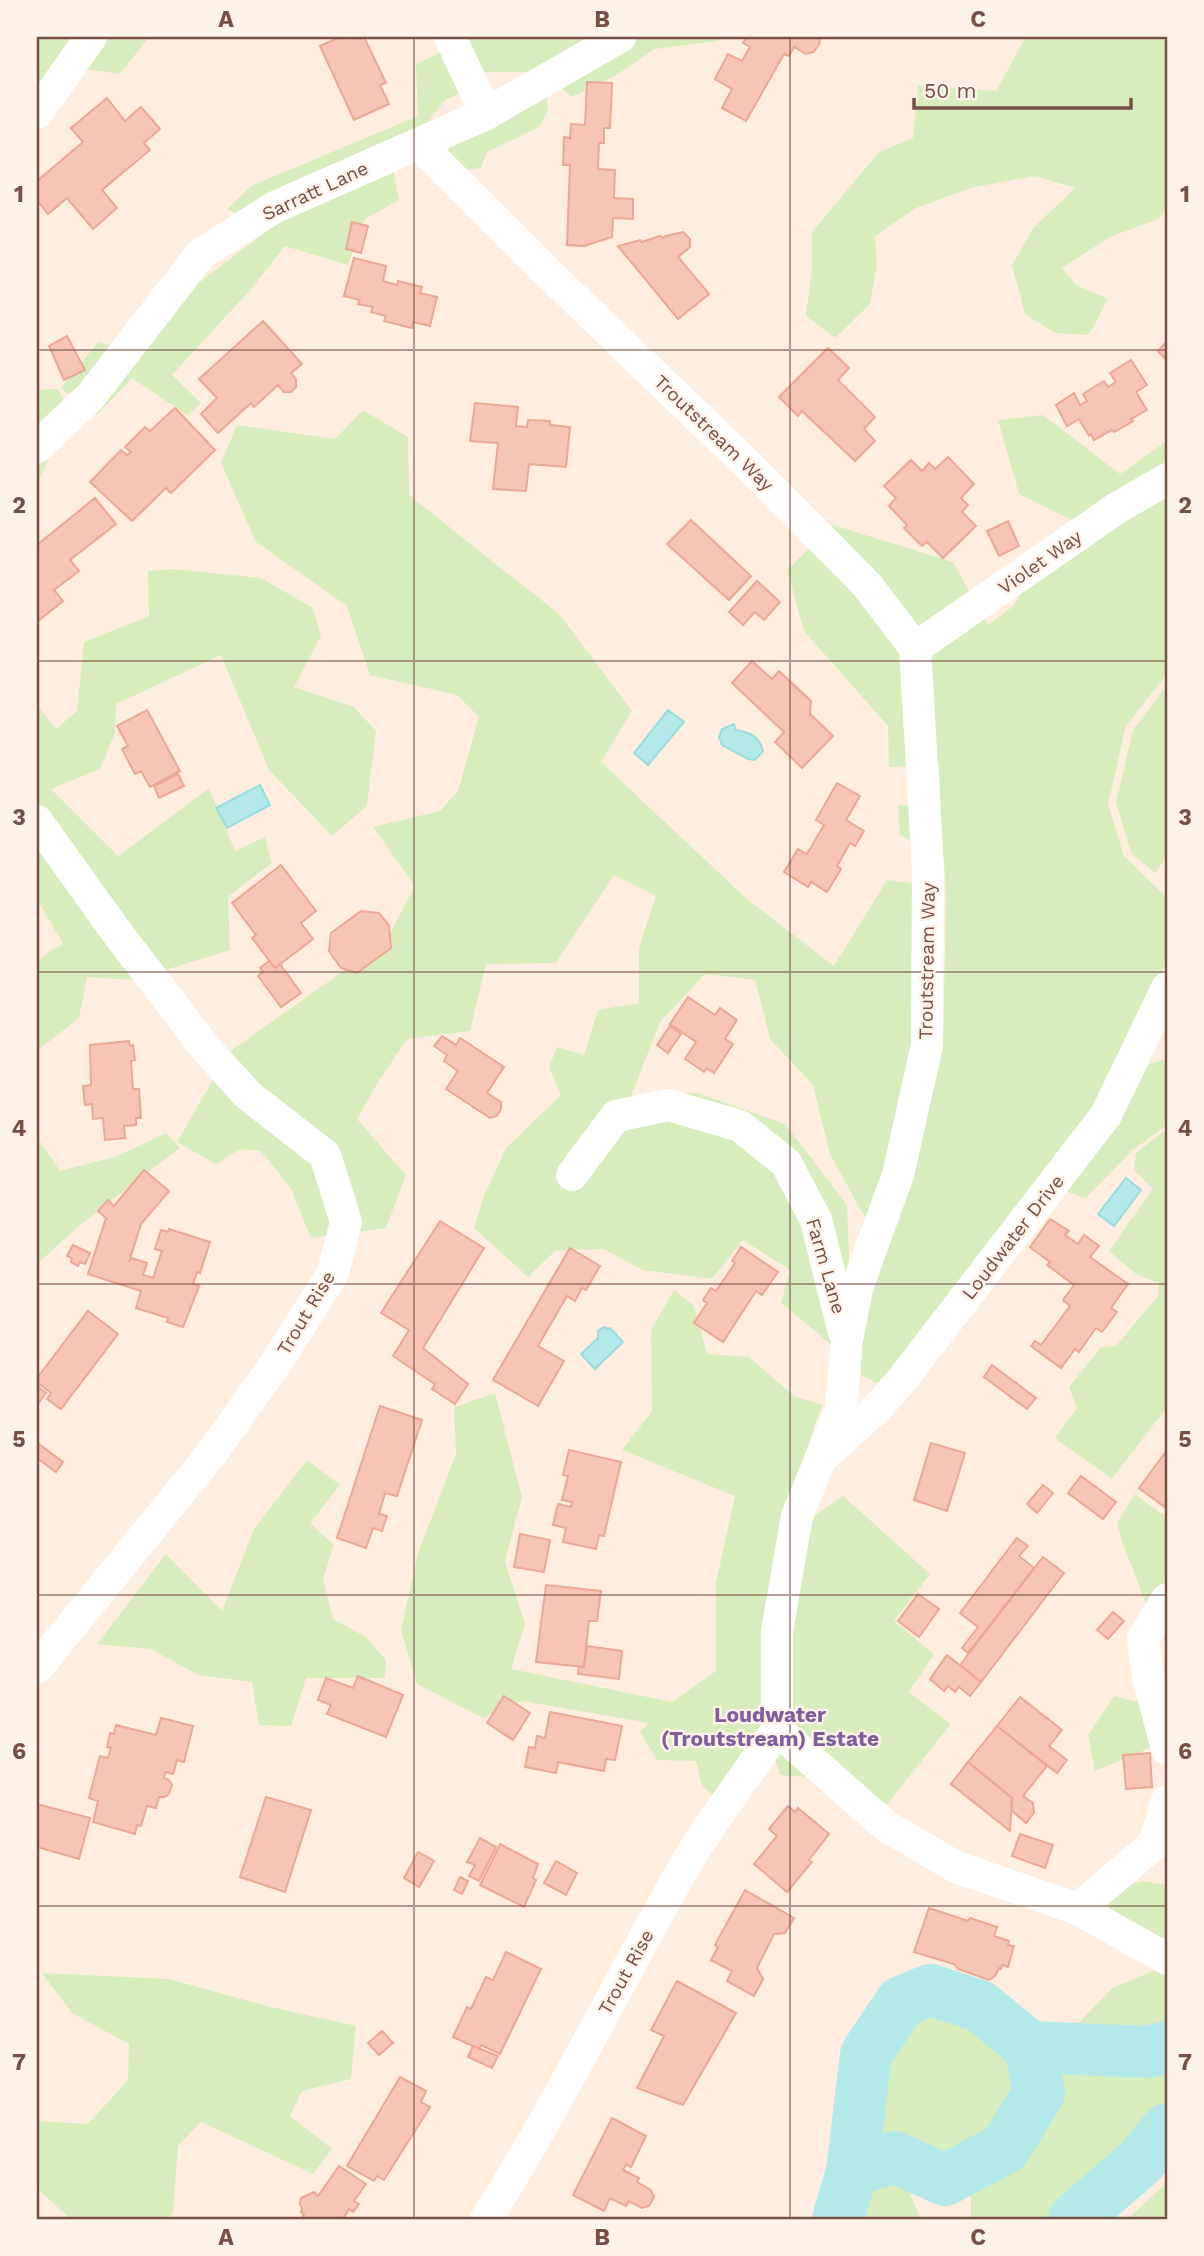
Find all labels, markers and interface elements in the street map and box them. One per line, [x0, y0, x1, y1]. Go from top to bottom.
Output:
text: A [218, 6, 234, 33]
text: B [594, 6, 610, 33]
text: C [970, 6, 986, 33]
scale bar [914, 66, 1130, 110]
text: 50 m [924, 78, 976, 103]
street label: Sarratt Lane [258, 156, 372, 226]
text: 1 [14, 181, 24, 208]
text: 1 [1180, 181, 1190, 208]
street label: Troutstream Way [649, 370, 779, 496]
text: 2 [12, 492, 26, 519]
text: 2 [1178, 492, 1192, 519]
street label: Violet Way [994, 525, 1086, 599]
text: 3 [12, 804, 26, 831]
text: 3 [1178, 804, 1192, 831]
street label: Troutstream Way [914, 882, 940, 1040]
text: 4 [12, 1115, 27, 1142]
text: 4 [1178, 1115, 1193, 1142]
street label: Loudwater Drive [957, 1170, 1069, 1304]
street label: Farm Lane [801, 1215, 851, 1317]
street label: Trout Rise [272, 1267, 340, 1359]
text: 5 [12, 1426, 26, 1453]
text: 5 [1178, 1426, 1192, 1453]
district label: Loudwater (Troutstream) Estate [661, 1702, 879, 1751]
text: 6 [12, 1738, 26, 1765]
text: 6 [1178, 1738, 1192, 1765]
street label: Trout Rise [593, 1925, 659, 2019]
text: 7 [12, 2049, 26, 2076]
text: 7 [1178, 2049, 1192, 2076]
text: A [218, 2224, 234, 2251]
text: B [594, 2224, 610, 2251]
text: C [970, 2224, 986, 2251]

